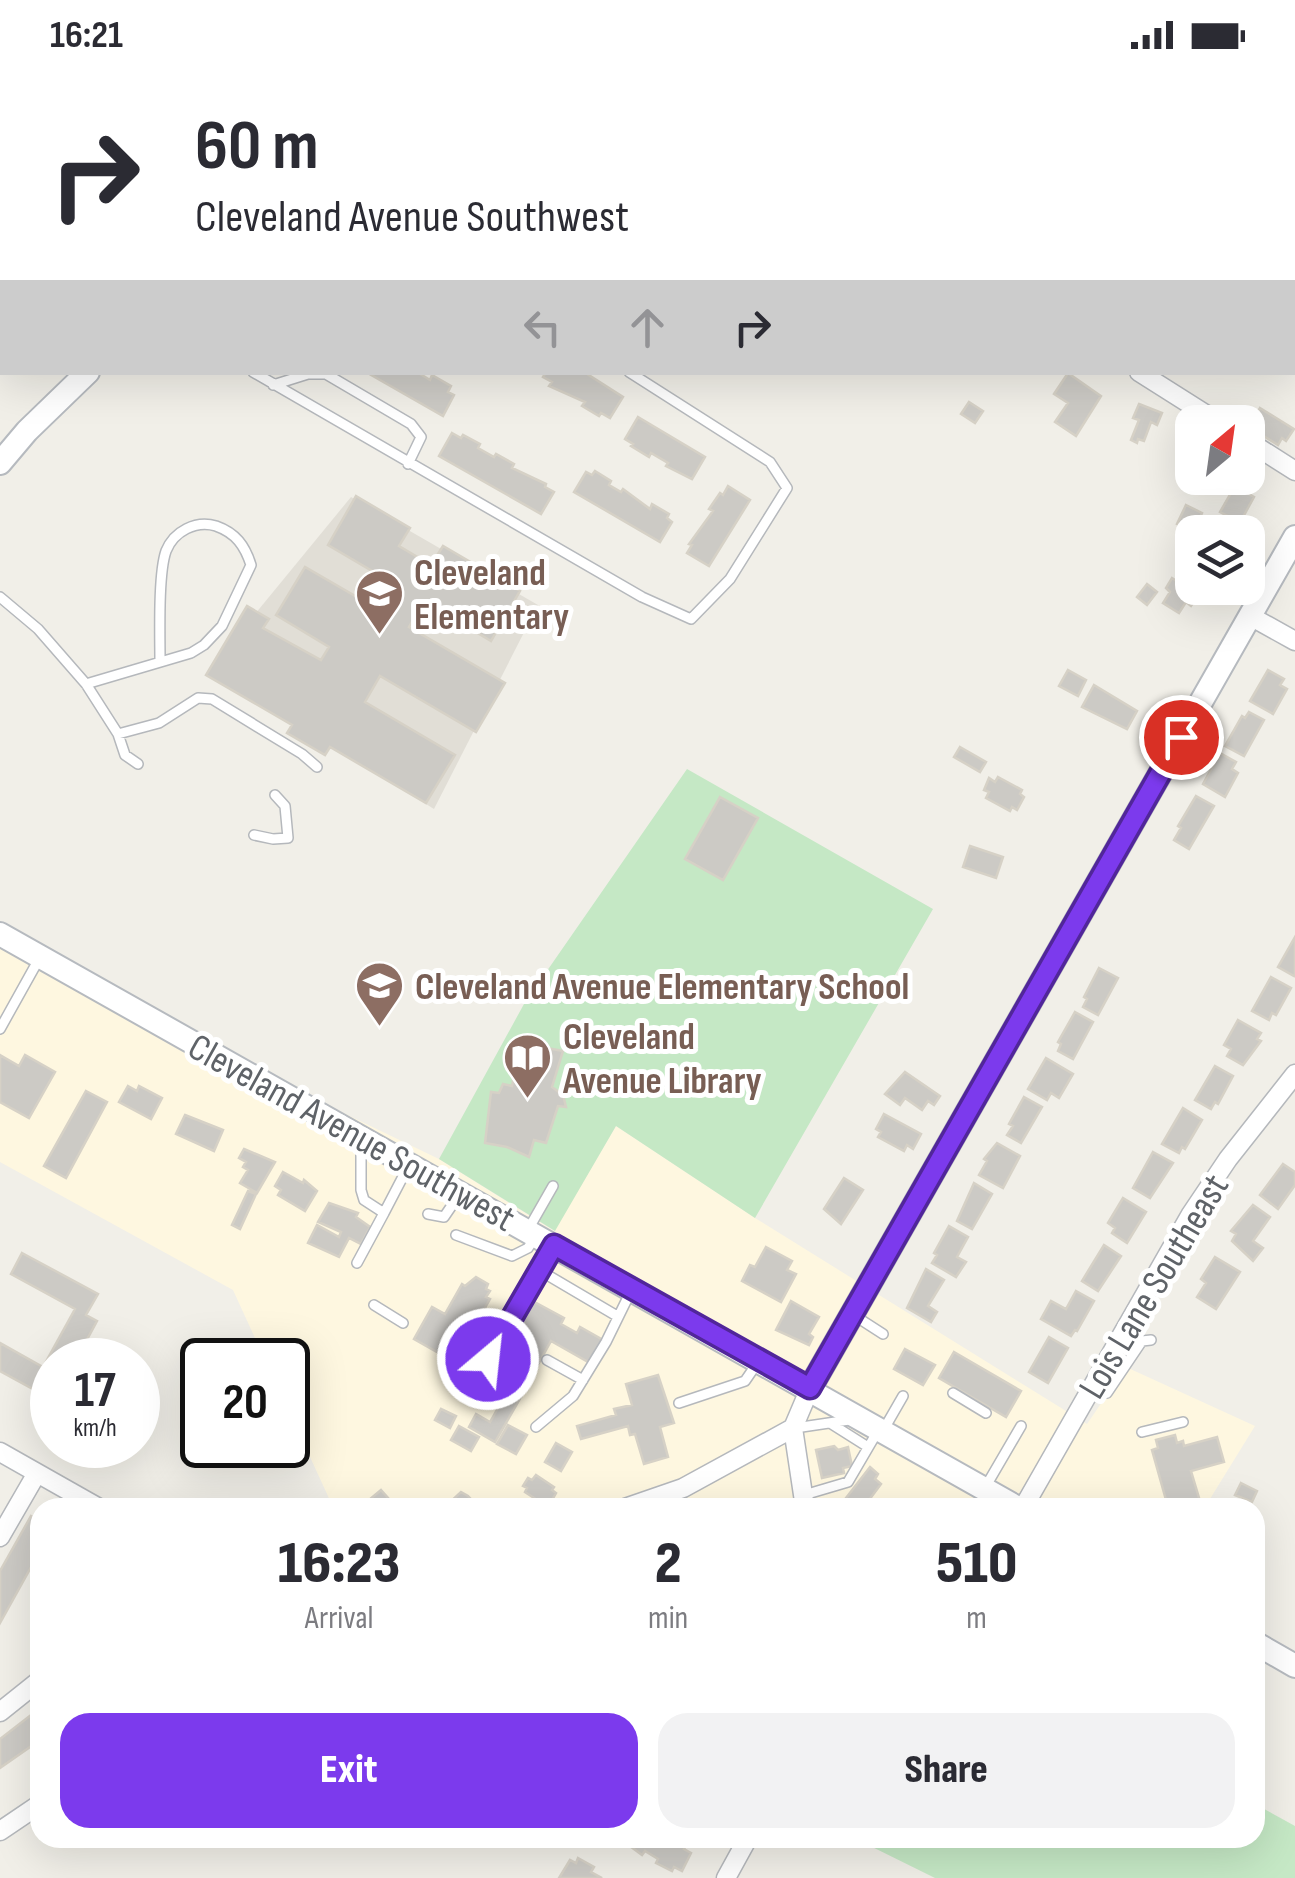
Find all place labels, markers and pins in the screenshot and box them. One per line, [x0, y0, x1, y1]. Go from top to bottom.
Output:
place label: Cleveland Elementary [414, 551, 569, 640]
school or university icon: Cleveland Elementary [353, 568, 405, 636]
pin [1139, 695, 1224, 780]
school or university icon: Cleveland Avenue Elementary School [354, 960, 406, 1028]
place label: Cleveland Avenue Elementary School [415, 965, 909, 1010]
place label: Cleveland Avenue Library [562, 1015, 762, 1104]
library icon: Cleveland Avenue Library [502, 1032, 554, 1100]

